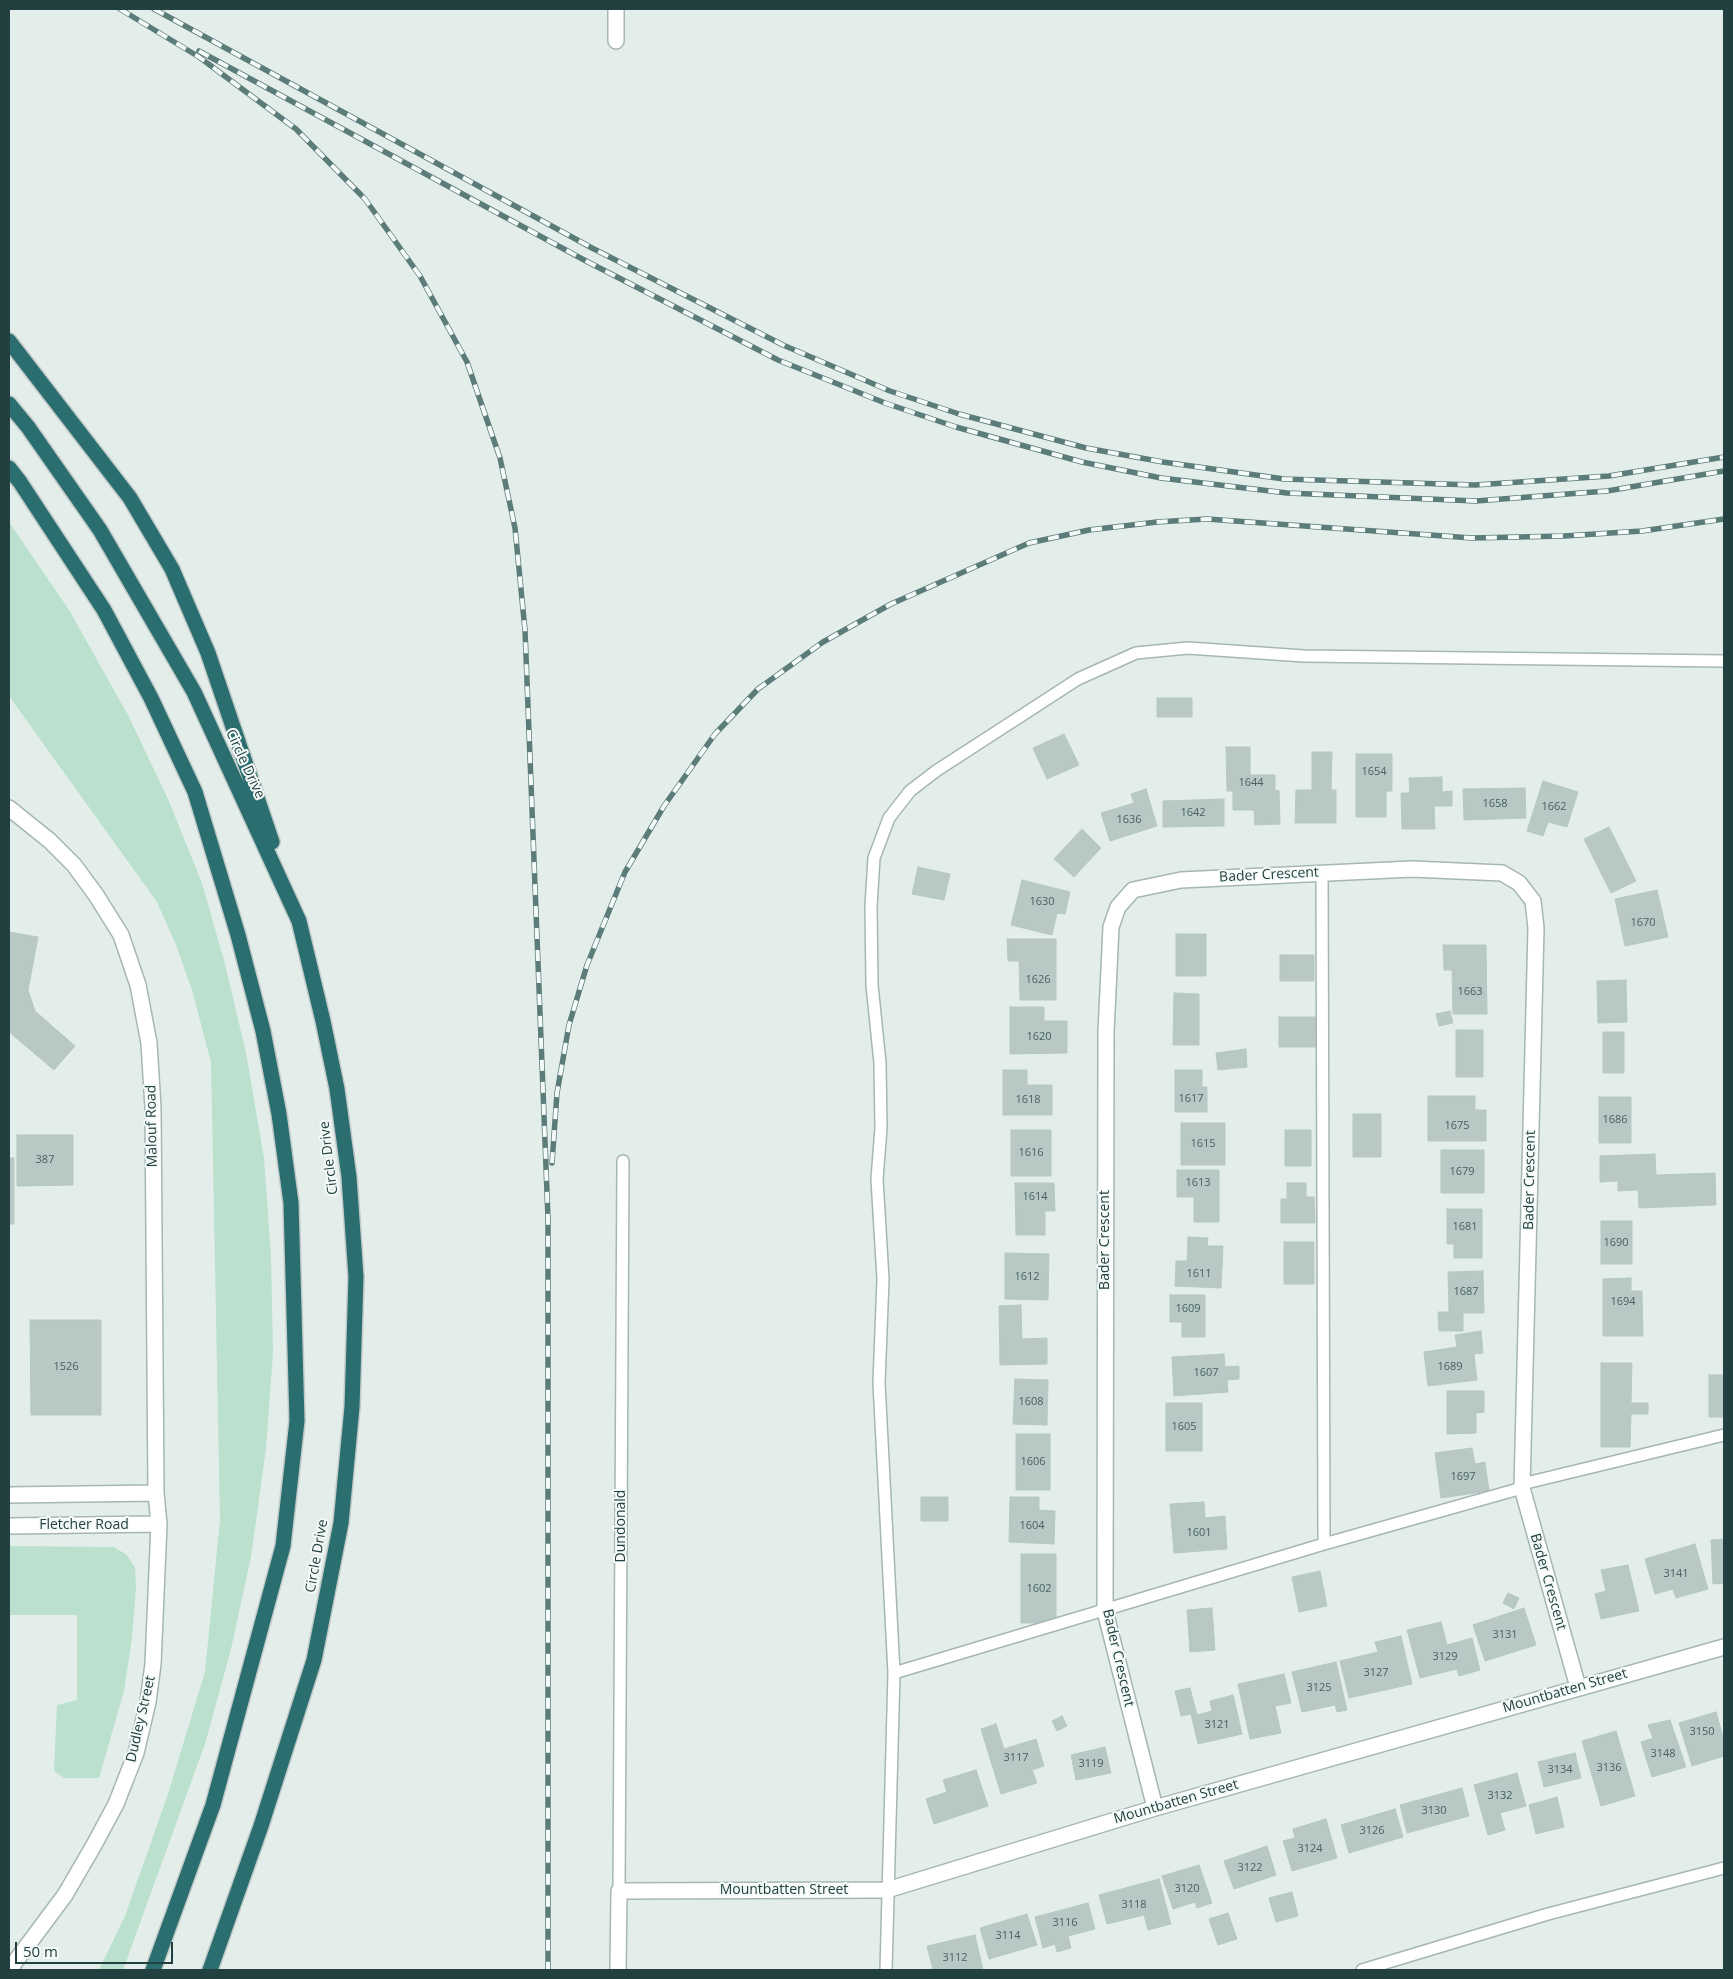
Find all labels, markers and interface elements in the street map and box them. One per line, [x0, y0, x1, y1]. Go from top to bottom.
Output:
street label: Circle Drive [222, 727, 268, 801]
house number: 1654 [1361, 765, 1387, 779]
house number: 1644 [1238, 776, 1264, 790]
house number: 1658 [1482, 797, 1508, 811]
house number: 1662 [1541, 800, 1567, 814]
house number: 1642 [1180, 806, 1206, 820]
house number: 1636 [1116, 813, 1142, 827]
street label: Bader Crescent [1219, 864, 1319, 886]
house number: 1630 [1029, 895, 1055, 909]
house number: 1670 [1630, 916, 1656, 930]
house number: 1626 [1025, 973, 1051, 987]
house number: 1663 [1457, 985, 1483, 999]
house number: 1620 [1026, 1030, 1052, 1044]
street label: Malouf Road [143, 1085, 161, 1167]
house number: 1617 [1178, 1092, 1204, 1106]
house number: 1618 [1015, 1093, 1041, 1107]
house number: 1686 [1602, 1113, 1628, 1127]
house number: 1675 [1444, 1119, 1470, 1133]
street label: Circle Drive [316, 1120, 342, 1196]
street label: Bader Crescent [1521, 1130, 1539, 1230]
house number: 1615 [1190, 1137, 1216, 1151]
house number: 1616 [1018, 1146, 1044, 1160]
house number: 387 [36, 1153, 54, 1167]
house number: 1679 [1449, 1165, 1475, 1179]
house number: 1613 [1185, 1176, 1211, 1190]
house number: 1614 [1022, 1190, 1048, 1204]
street label: Bader Crescent [1097, 1190, 1113, 1290]
house number: 1681 [1452, 1220, 1478, 1234]
house number: 1690 [1603, 1236, 1629, 1250]
house number: 1611 [1186, 1267, 1212, 1281]
house number: 1612 [1014, 1270, 1040, 1284]
house number: 1687 [1453, 1285, 1479, 1299]
house number: 1694 [1610, 1295, 1636, 1309]
house number: 1609 [1175, 1302, 1201, 1316]
house number: 1526 [53, 1360, 79, 1374]
house number: 1689 [1437, 1360, 1463, 1374]
house number: 1607 [1193, 1366, 1219, 1380]
house number: 1608 [1018, 1395, 1044, 1409]
house number: 1605 [1171, 1420, 1197, 1434]
house number: 1606 [1020, 1455, 1046, 1469]
house number: 1697 [1450, 1470, 1476, 1484]
street label: Dundonald [613, 1490, 629, 1562]
street label: Fletcher Road [39, 1517, 129, 1533]
street label: Circle Drive [302, 1518, 332, 1594]
house number: 1604 [1019, 1519, 1045, 1533]
house number: 1601 [1186, 1526, 1212, 1540]
street label: Bader Crescent [1526, 1532, 1570, 1632]
house number: 3141 [1663, 1567, 1689, 1581]
house number: 1602 [1026, 1582, 1052, 1596]
street label: Bader Crescent [1099, 1607, 1137, 1709]
house number: 3131 [1492, 1628, 1518, 1642]
house number: 3129 [1432, 1650, 1458, 1664]
street label: Mountbatten Street [1501, 1665, 1629, 1717]
house number: 3127 [1363, 1666, 1389, 1680]
street label: Dudley Street [123, 1674, 159, 1764]
house number: 3125 [1306, 1681, 1332, 1695]
house number: 3121 [1204, 1718, 1230, 1732]
house number: 3150 [1689, 1725, 1715, 1739]
house number: 3148 [1650, 1747, 1676, 1761]
house number: 3117 [1003, 1751, 1029, 1765]
house number: 3119 [1078, 1757, 1104, 1771]
house number: 3136 [1596, 1761, 1622, 1775]
house number: 3134 [1547, 1763, 1573, 1777]
street label: Mountbatten Street [1112, 1776, 1240, 1828]
house number: 3132 [1487, 1789, 1513, 1803]
house number: 3130 [1421, 1804, 1447, 1818]
house number: 3126 [1359, 1824, 1385, 1838]
house number: 3124 [1297, 1842, 1323, 1856]
house number: 3122 [1237, 1861, 1263, 1875]
street label: Mountbatten Street [720, 1882, 848, 1898]
house number: 3120 [1174, 1882, 1200, 1896]
house number: 3118 [1121, 1898, 1147, 1912]
house number: 3116 [1052, 1916, 1078, 1930]
house number: 3114 [995, 1929, 1021, 1943]
scale bar [18, 1932, 175, 1964]
text: 50 m [23, 1941, 58, 1961]
house number: 3112 [942, 1951, 968, 1965]

